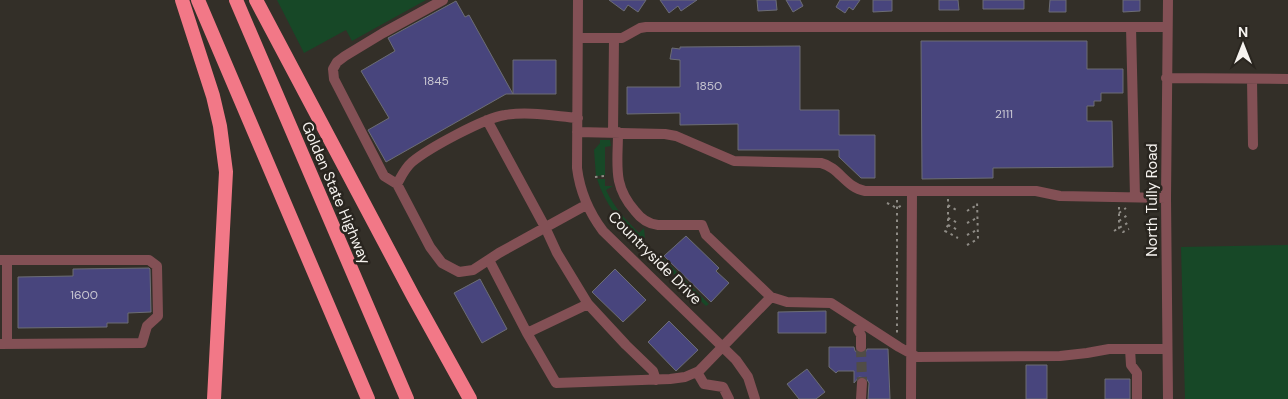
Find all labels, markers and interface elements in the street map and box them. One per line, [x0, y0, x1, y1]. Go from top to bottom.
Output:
north arrow [1218, 20, 1268, 70]
text: N [1238, 23, 1248, 41]
house number: 1845 [423, 73, 449, 89]
house number: 1850 [696, 78, 722, 94]
house number: 2111 [995, 106, 1013, 122]
street label: Golden State Highway [297, 119, 375, 268]
street label: North Tully Road [1142, 143, 1162, 257]
street label: Countryside Drive [604, 207, 706, 309]
house number: 1600 [70, 287, 98, 303]

